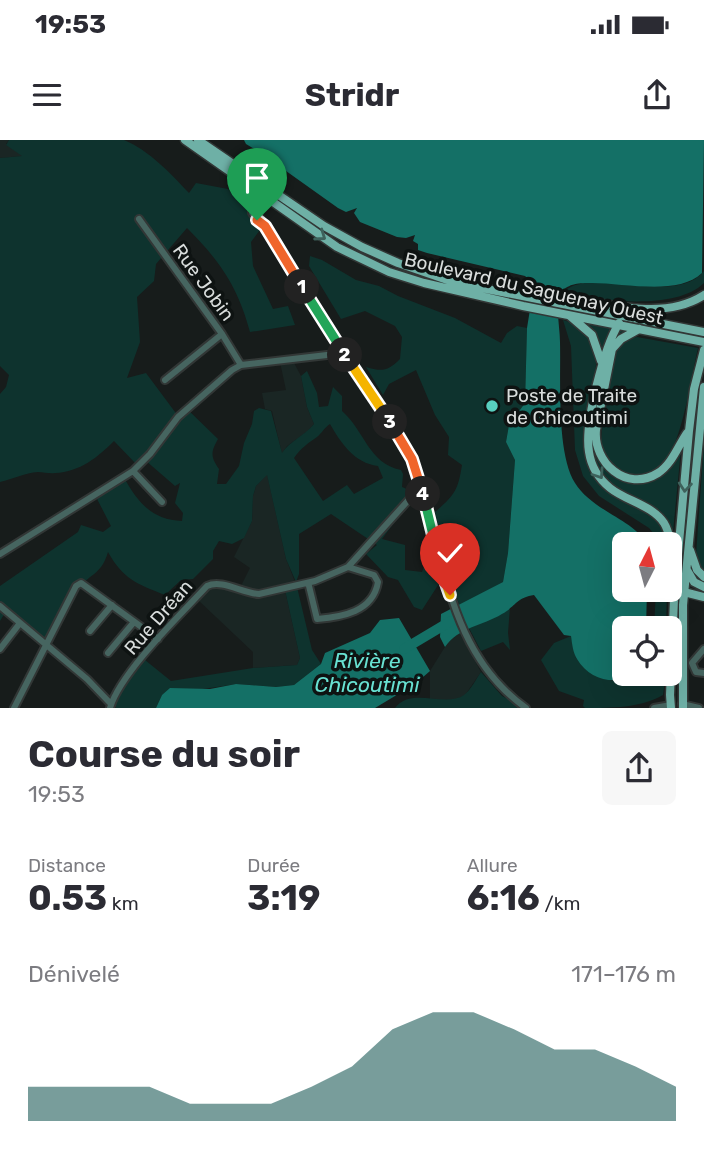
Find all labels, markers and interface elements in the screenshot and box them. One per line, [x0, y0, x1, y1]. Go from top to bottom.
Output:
text: 19:53 [35, 9, 106, 40]
icon: menu [28, 76, 66, 114]
text: Stridr [305, 76, 399, 114]
icon: share [638, 76, 676, 114]
pin [227, 148, 287, 220]
icon: arrive [238, 159, 276, 197]
one-way arrow [313, 228, 326, 240]
street label: Rue Jobin [168, 239, 239, 325]
street label: Boulevard du Saguenay Ouest [402, 247, 666, 330]
pin: 1 [284, 270, 320, 304]
text: 1 [297, 275, 306, 298]
pin: 2 [328, 338, 362, 372]
text: 2 [338, 343, 351, 366]
place label: Poste de Traite de Chicoutimi [506, 384, 637, 429]
marker: Poste de Traite de Chicoutimi [484, 398, 500, 414]
pin: 3 [372, 404, 408, 440]
text: 3 [383, 410, 396, 433]
one-way arrow [591, 466, 604, 479]
pin: 4 [406, 476, 440, 512]
one-way arrow [678, 481, 693, 492]
text: 4 [416, 482, 429, 505]
pin [420, 523, 480, 595]
north arrow [612, 532, 682, 602]
map controls [612, 532, 682, 686]
icon: check [431, 534, 469, 572]
street label: Rue Dréan [120, 575, 197, 660]
button: locate [612, 616, 682, 686]
water label: Rivière Chicoutimi [314, 648, 420, 697]
text: Course du soir [28, 731, 300, 777]
button: share [602, 731, 676, 805]
text: 19:53 [28, 780, 85, 808]
text: Distance [28, 854, 106, 877]
text: Durée [247, 854, 300, 877]
text: Allure [467, 854, 518, 877]
text: 0.53 [28, 877, 107, 919]
text: 3:19 [247, 877, 320, 919]
text: 6:16 [467, 877, 540, 919]
text: km [107, 892, 139, 915]
text: /km [540, 892, 580, 915]
text: Dénivelé [28, 960, 120, 988]
text: 171–176 m [571, 960, 676, 988]

